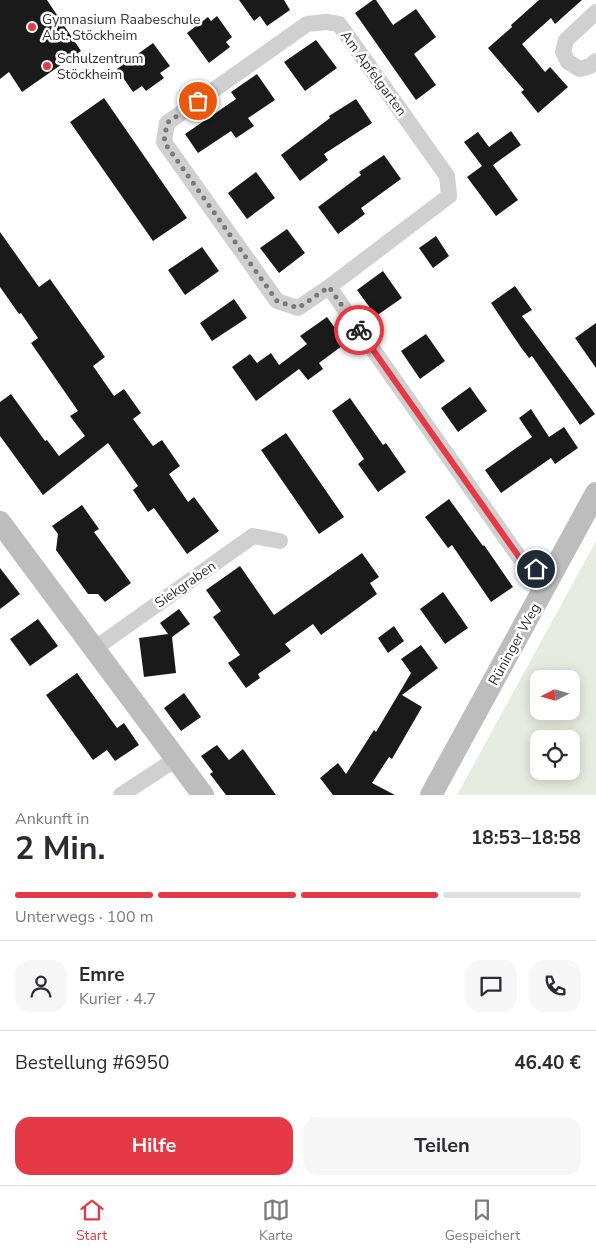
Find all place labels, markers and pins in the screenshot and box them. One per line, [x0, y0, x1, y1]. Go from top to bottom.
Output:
place label: Gymnasium Raabeschule Abt. Stöckheim [42, 10, 200, 45]
marker: Gymnasium Raabeschule Abt. Stöckheim [26, 21, 38, 33]
place label: Schulzentrum Stöckheim [57, 49, 144, 84]
marker: Schulzentrum Stöckheim [41, 60, 53, 72]
pin [177, 80, 219, 122]
pin [515, 548, 557, 590]

